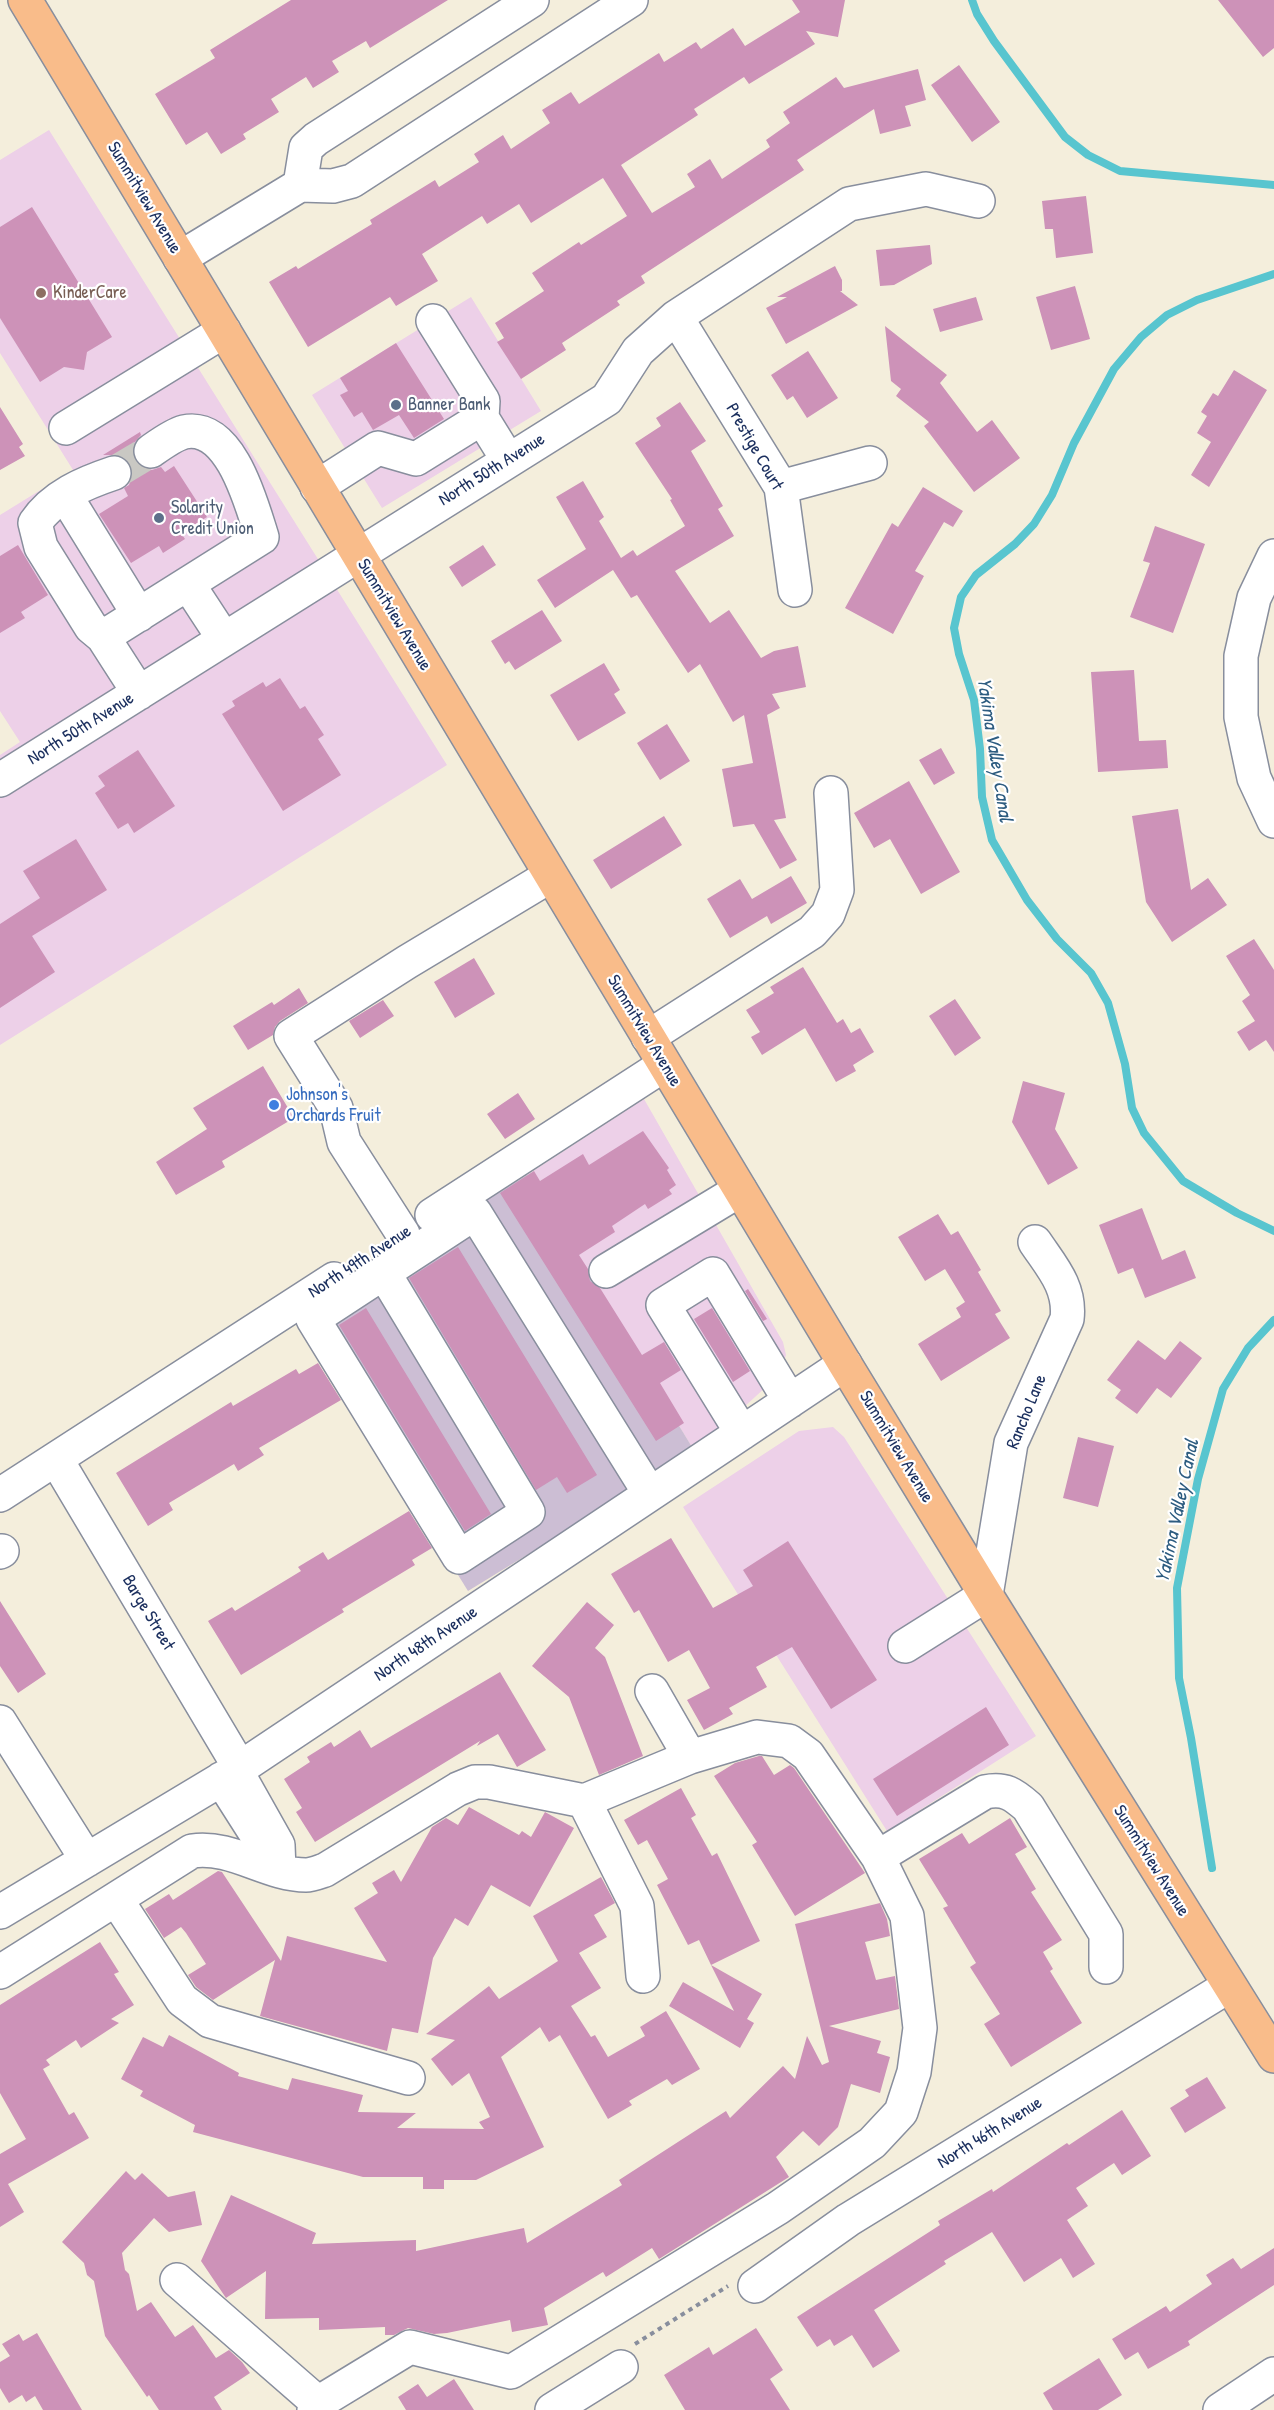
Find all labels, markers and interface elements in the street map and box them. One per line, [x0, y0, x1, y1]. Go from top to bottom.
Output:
street label: Summitview Avenue [102, 138, 186, 258]
place label: KinderCare [53, 282, 127, 304]
marker: KinderCare [34, 286, 48, 300]
place label: Banner Bank [408, 394, 490, 416]
marker: Banner Bank [389, 398, 403, 412]
street label: Prestige Court [720, 400, 788, 494]
street label: North 50th Avenue [435, 429, 549, 511]
place label: Solarity Credit Union [171, 497, 254, 540]
marker: Solarity Credit Union [152, 511, 166, 525]
street label: Summitview Avenue [352, 555, 436, 675]
water label: Yakima Valley Canal [971, 676, 1017, 824]
street label: North 50th Avenue [24, 688, 138, 770]
street label: Summitview Avenue [602, 971, 686, 1091]
place label: Johnson's Orchards Fruit [286, 1084, 381, 1126]
marker: Johnson's Orchards Fruit [267, 1098, 281, 1112]
street label: North 49th Avenue [304, 1221, 416, 1303]
street label: Rancho Lane [1002, 1372, 1052, 1452]
street label: Summitview Avenue [854, 1387, 938, 1507]
water label: Yakima Valley Canal [1151, 1437, 1205, 1585]
street label: Barge Street [117, 1571, 179, 1655]
street label: North 48th Avenue [370, 1602, 482, 1686]
street label: Summitview Avenue [1108, 1802, 1194, 1920]
street label: North 46th Avenue [934, 2092, 1046, 2174]

